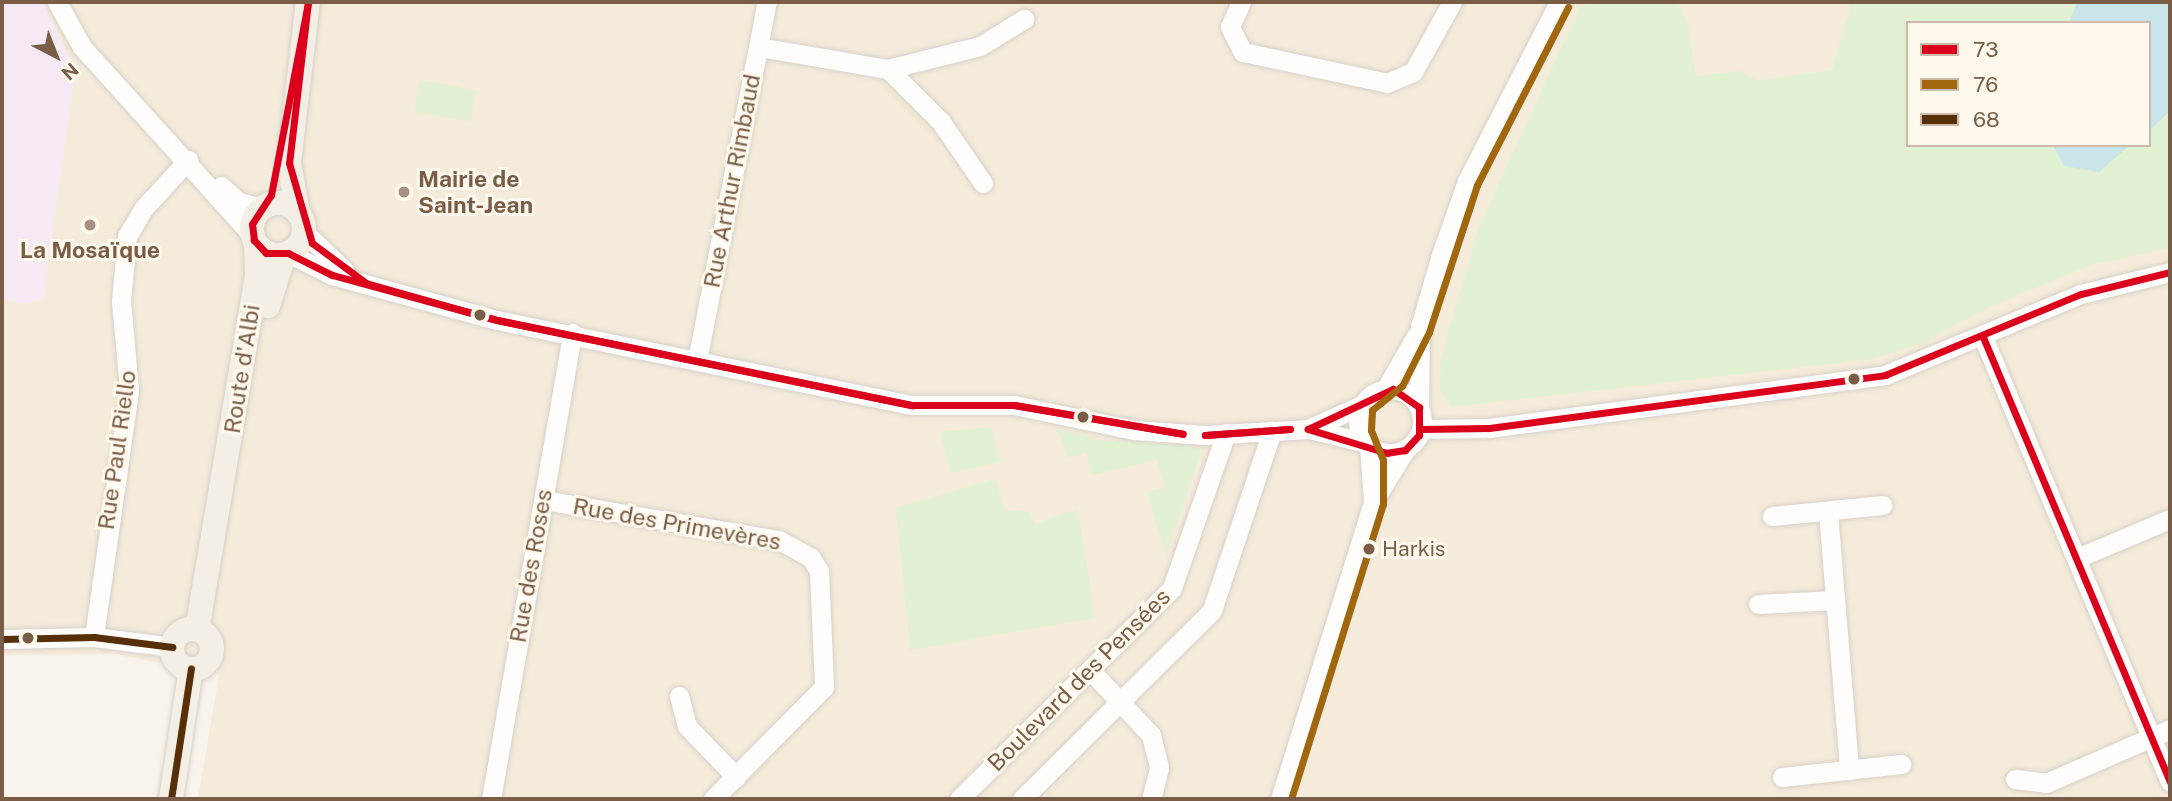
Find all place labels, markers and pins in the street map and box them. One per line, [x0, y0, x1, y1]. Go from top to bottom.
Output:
place label: Mairie de Saint-Jean [418, 165, 533, 219]
marker: Mairie de Saint-Jean [396, 184, 412, 200]
marker: La Mosaïque [82, 217, 98, 233]
place label: La Mosaïque [20, 236, 160, 264]
unlabelled marker [473, 308, 487, 322]
unlabelled marker [1847, 372, 1861, 386]
unlabelled marker [1076, 410, 1090, 424]
place label: Harkis [1382, 536, 1445, 562]
marker: Harkis [1362, 542, 1376, 556]
unlabelled marker [21, 631, 35, 645]

